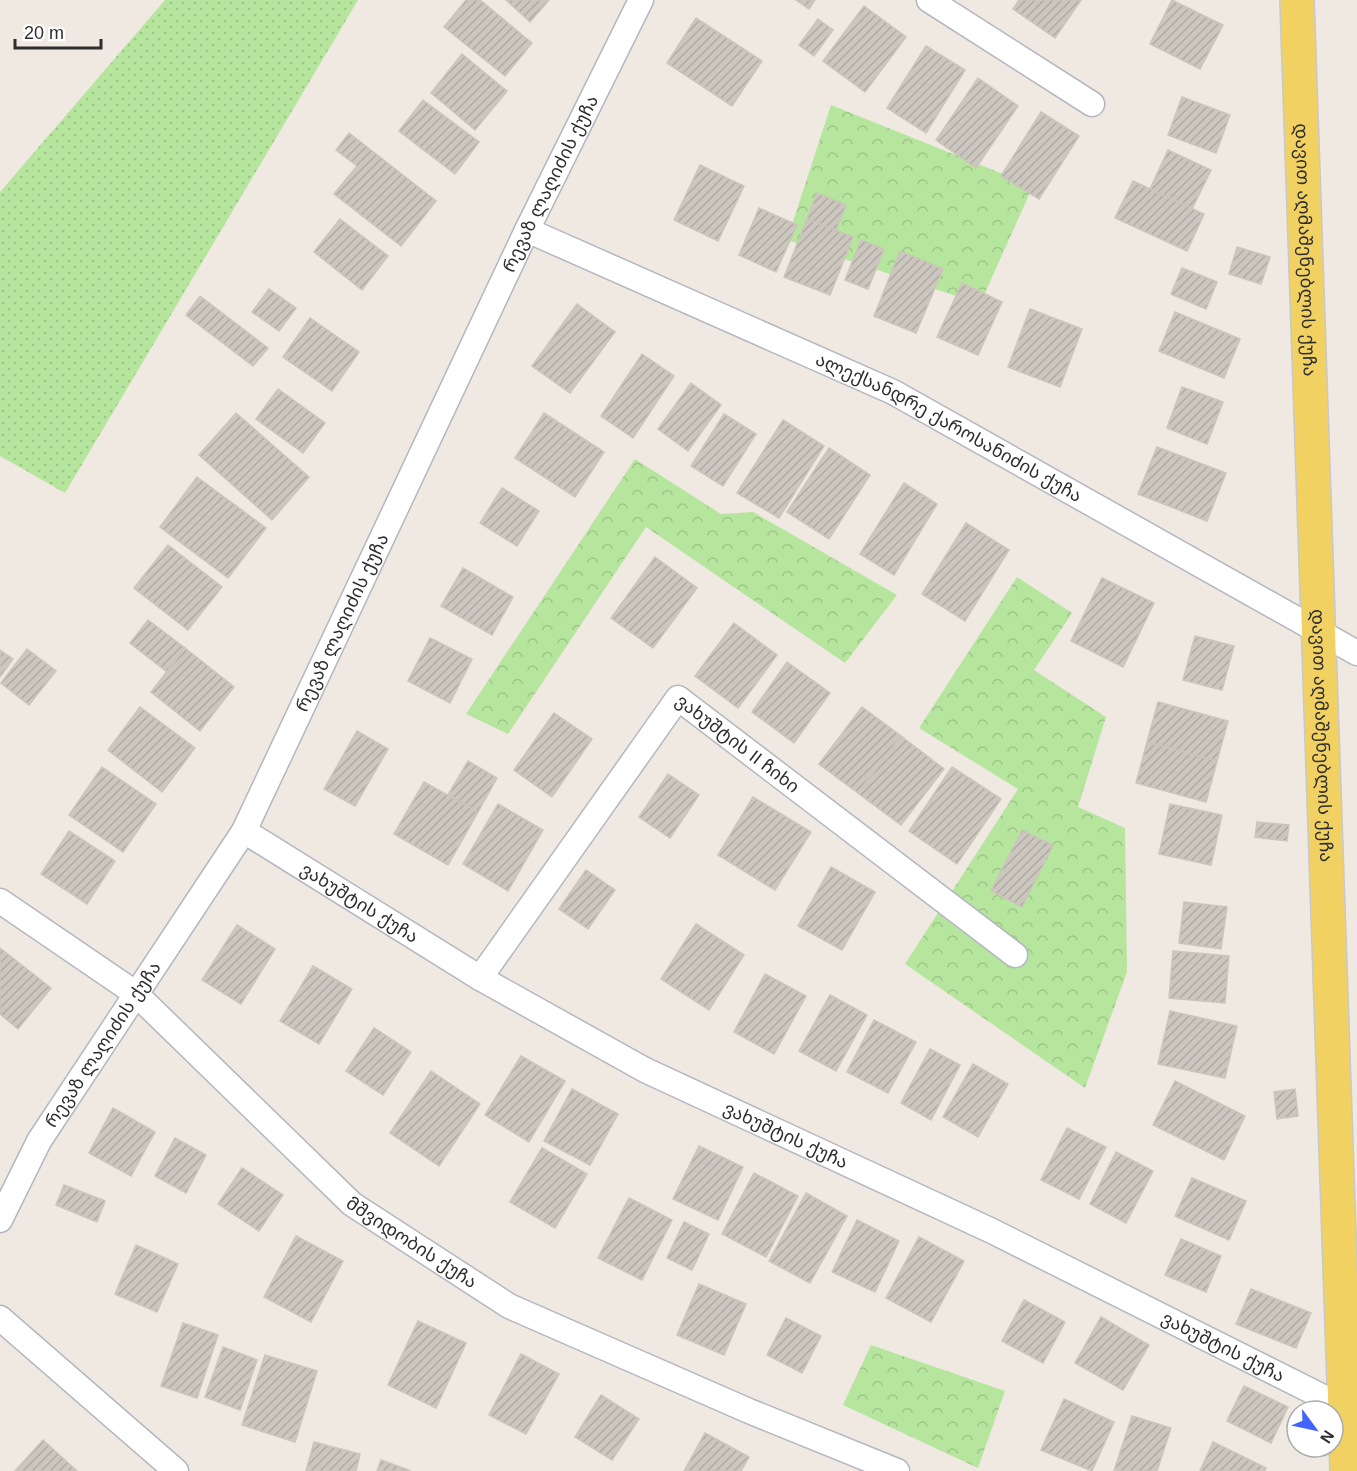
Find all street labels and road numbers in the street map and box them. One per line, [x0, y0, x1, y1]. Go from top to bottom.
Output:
street label: რევაზ ლაღიძის ქუჩა [499, 92, 602, 275]
street label: დავით აღმაშენებლის ქუჩა [1290, 123, 1320, 377]
street label: ალექსანდრე ქაროსანიძის ქუჩა [813, 349, 1085, 506]
street label: რევაზ ლაღიძის ქუჩა [292, 531, 393, 715]
street label: დავით აღმაშენებლის ქუჩა [1307, 609, 1336, 862]
street label: ვახუშტის II ჩიხი [671, 690, 803, 797]
street label: ვახუშტის ქუჩა [297, 859, 422, 947]
street label: რევაზ ლაღიძის ქუჩა [41, 958, 165, 1131]
street label: ვახუშტის ქუჩა [720, 1098, 851, 1173]
street label: მშვიდობის ქუჩა [342, 1193, 481, 1292]
street label: ვახუშტის ქუჩა [1158, 1308, 1288, 1386]

